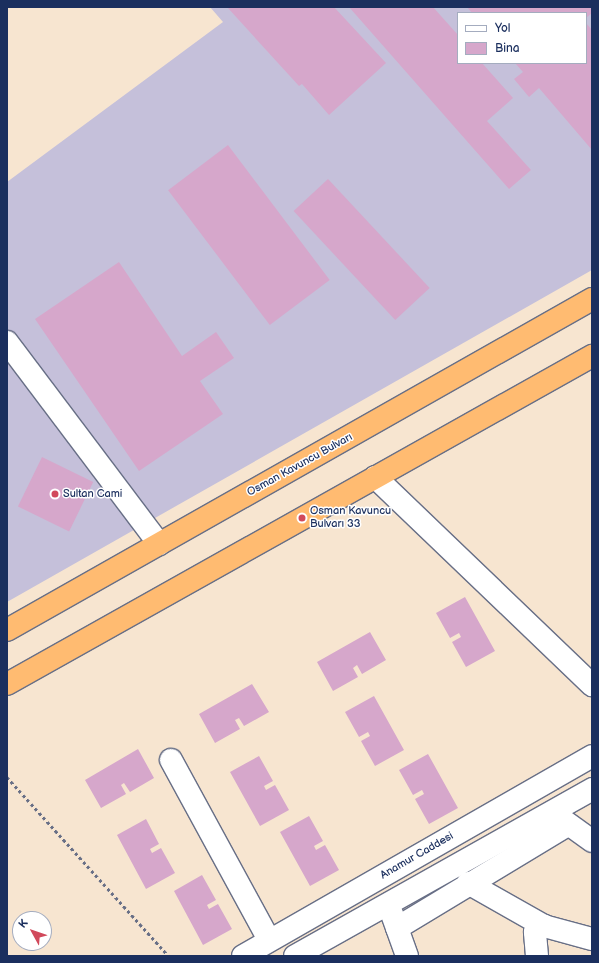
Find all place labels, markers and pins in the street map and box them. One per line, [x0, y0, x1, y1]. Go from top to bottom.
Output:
place label: Sultan Cami [63, 487, 122, 501]
marker: Sultan Cami [50, 489, 60, 499]
place label: Osman Kavuncu Bulvarı 33 [310, 505, 391, 531]
marker: Osman Kavuncu Bulvarı 33 [297, 513, 307, 523]

